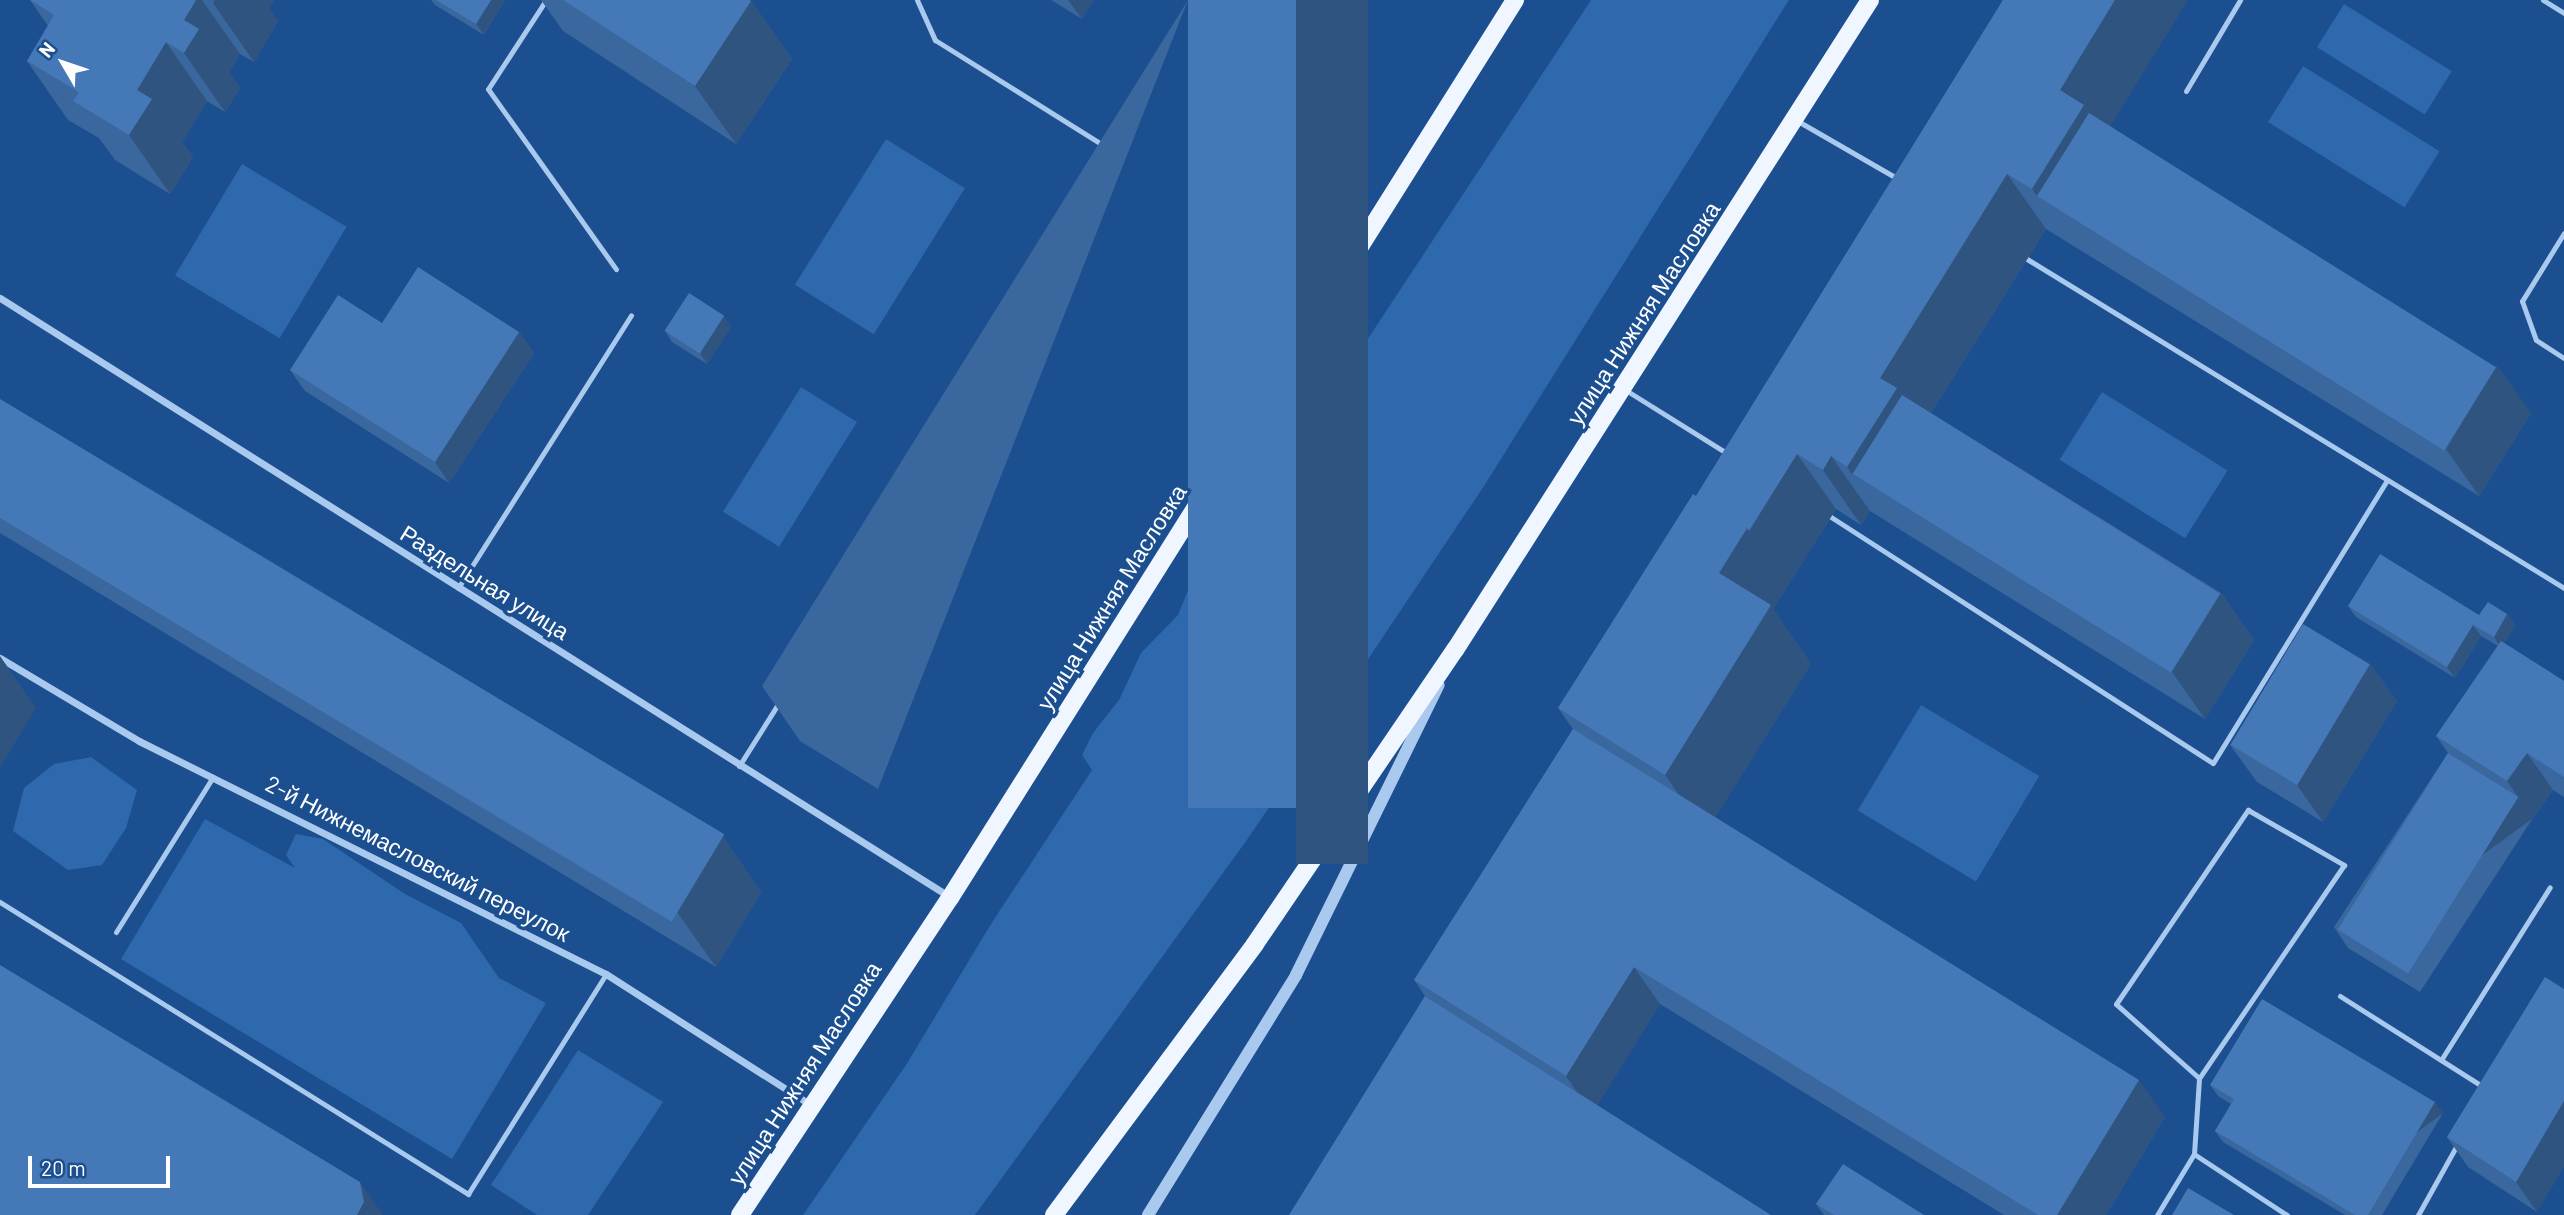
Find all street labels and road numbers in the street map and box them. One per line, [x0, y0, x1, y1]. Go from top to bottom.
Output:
street label: улица Нижняя Масловка [1560, 196, 1726, 430]
street label: улица Нижняя Масловка [1030, 479, 1192, 715]
street label: Раздельная улица [396, 519, 574, 645]
street label: 2-й Нижнемасловский переулок [261, 769, 575, 947]
street label: улица Нижняя Масловка [721, 956, 887, 1190]

